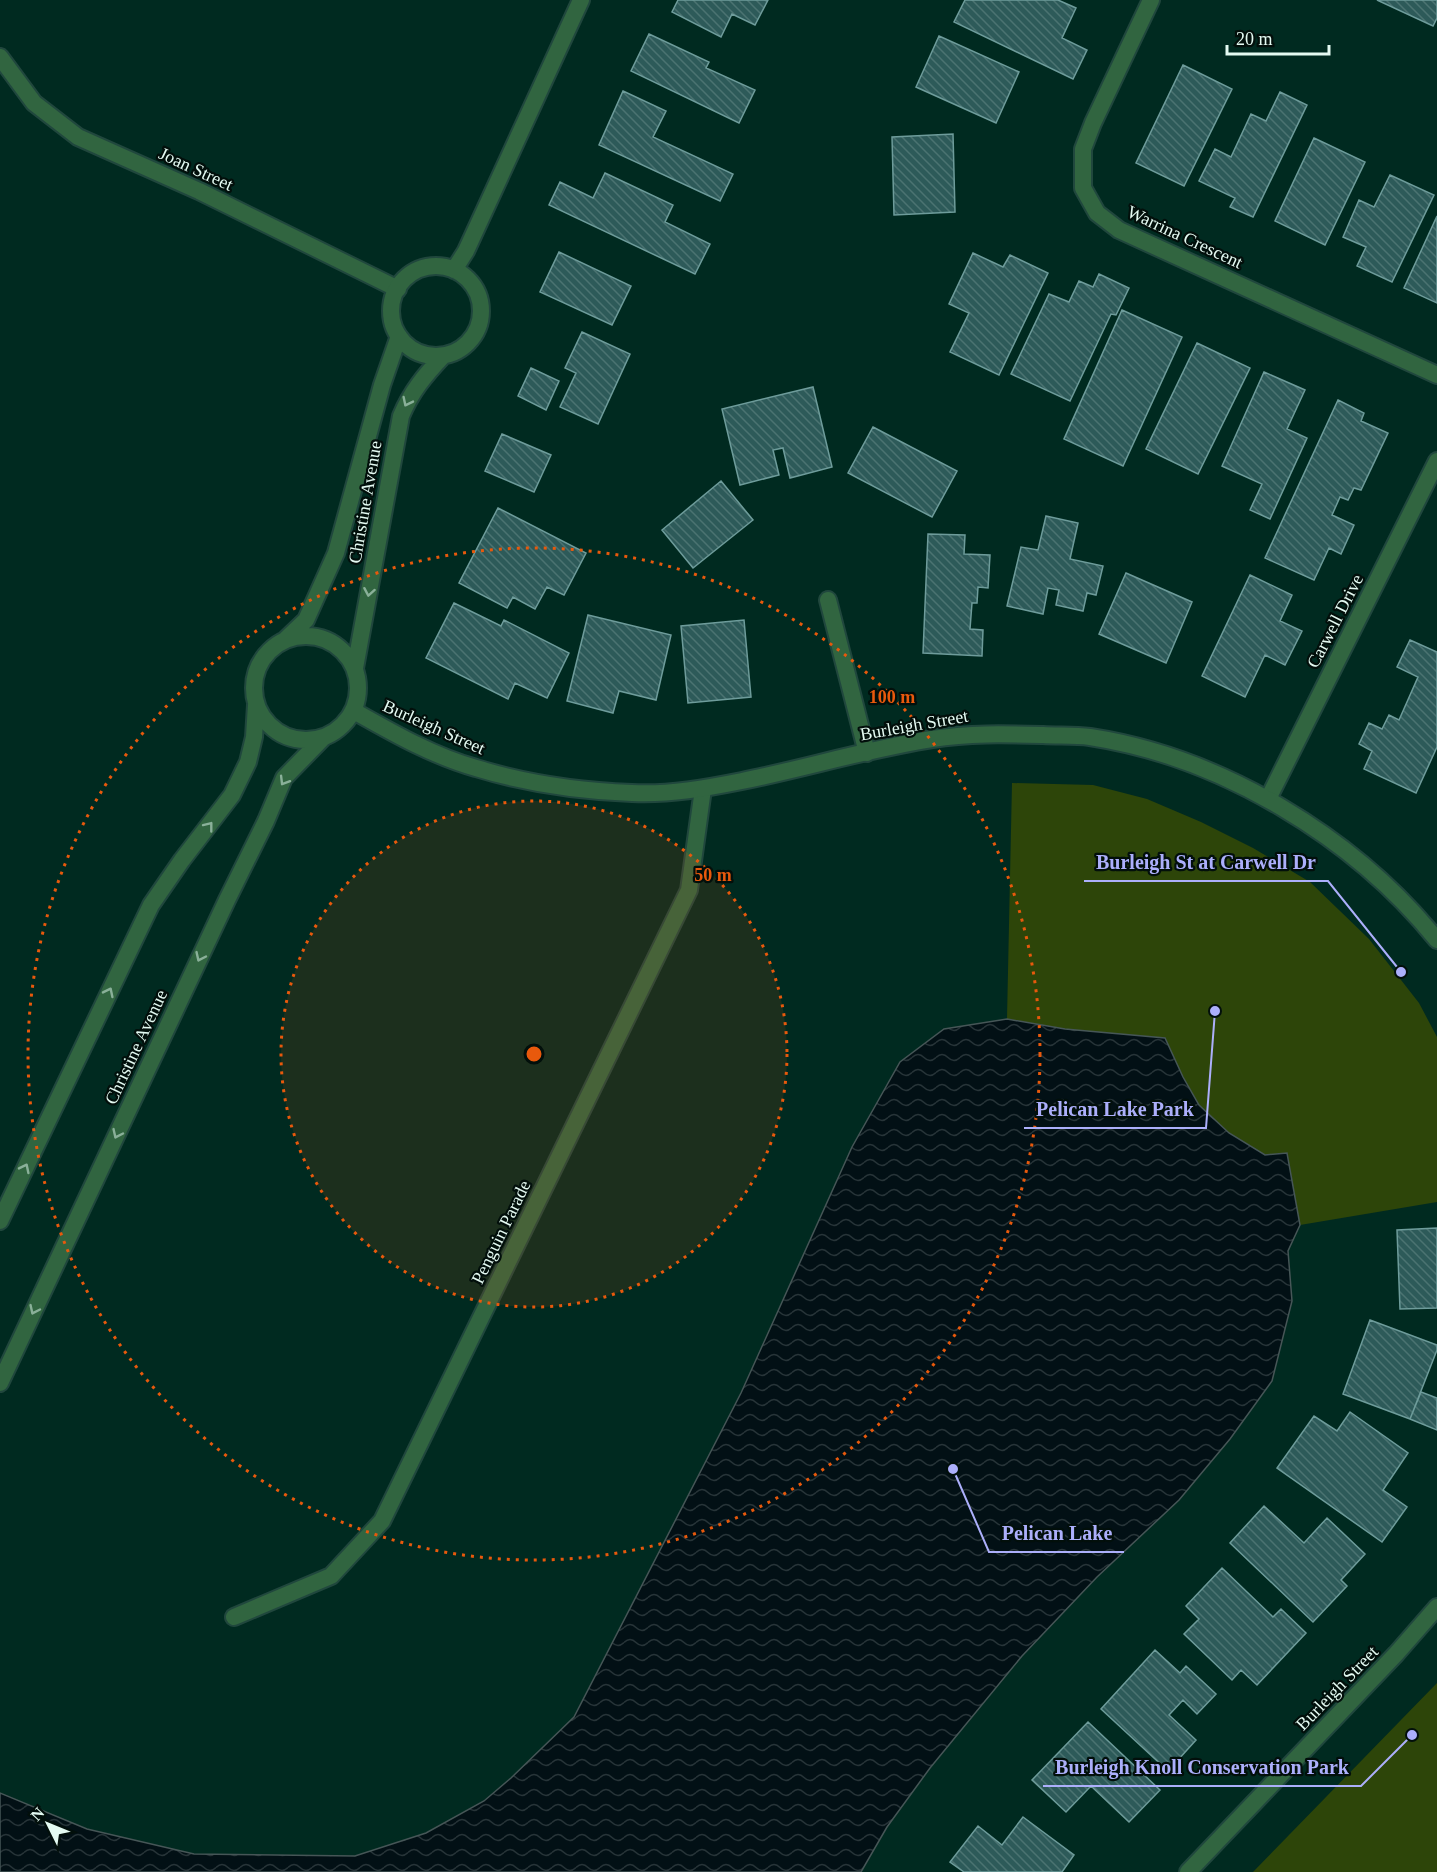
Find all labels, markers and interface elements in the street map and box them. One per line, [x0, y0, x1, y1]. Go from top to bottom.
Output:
scale bar [1227, 18, 1329, 56]
text: 20 m [1236, 29, 1273, 49]
street label: Joan Street [156, 143, 236, 195]
street label: Warrina Crescent [1124, 202, 1246, 272]
one-way arrow [403, 395, 415, 406]
street label: Christine Avenue [344, 439, 386, 565]
street label: Carwell Drive [1303, 571, 1367, 671]
one-way arrow [363, 587, 376, 597]
text: 100 m [869, 687, 915, 707]
street label: Burleigh Street [380, 696, 488, 758]
street label: Burleigh Street [858, 706, 970, 744]
one-way arrow [280, 775, 291, 785]
one-way arrow [202, 822, 213, 833]
callout: Burleigh St at Carwell Dr [1084, 843, 1328, 881]
text: Burleigh St at Carwell Dr [1096, 851, 1316, 874]
text: 50 m [694, 865, 732, 885]
one-way arrow [196, 951, 208, 962]
street label: Christine Avenue [101, 987, 171, 1107]
one-way arrow [102, 988, 114, 999]
centre of rings [524, 1044, 544, 1064]
callout: Pelican Lake Park [1024, 1090, 1206, 1128]
text: Pelican Lake Park [1036, 1098, 1195, 1120]
one-way arrow [113, 1127, 125, 1138]
one-way arrow [18, 1164, 30, 1175]
street label: Penguin Parade [467, 1177, 535, 1287]
one-way arrow [30, 1303, 42, 1314]
callout: Pelican Lake [989, 1514, 1124, 1552]
text: Pelican Lake [1002, 1522, 1112, 1544]
street label: Burleigh Street [1292, 1642, 1382, 1734]
callout: Burleigh Knoll Conservation Park [1043, 1748, 1361, 1786]
text: Burleigh Knoll Conservation Park [1055, 1756, 1350, 1779]
north arrow [18, 1794, 78, 1854]
text: N [27, 1804, 48, 1824]

